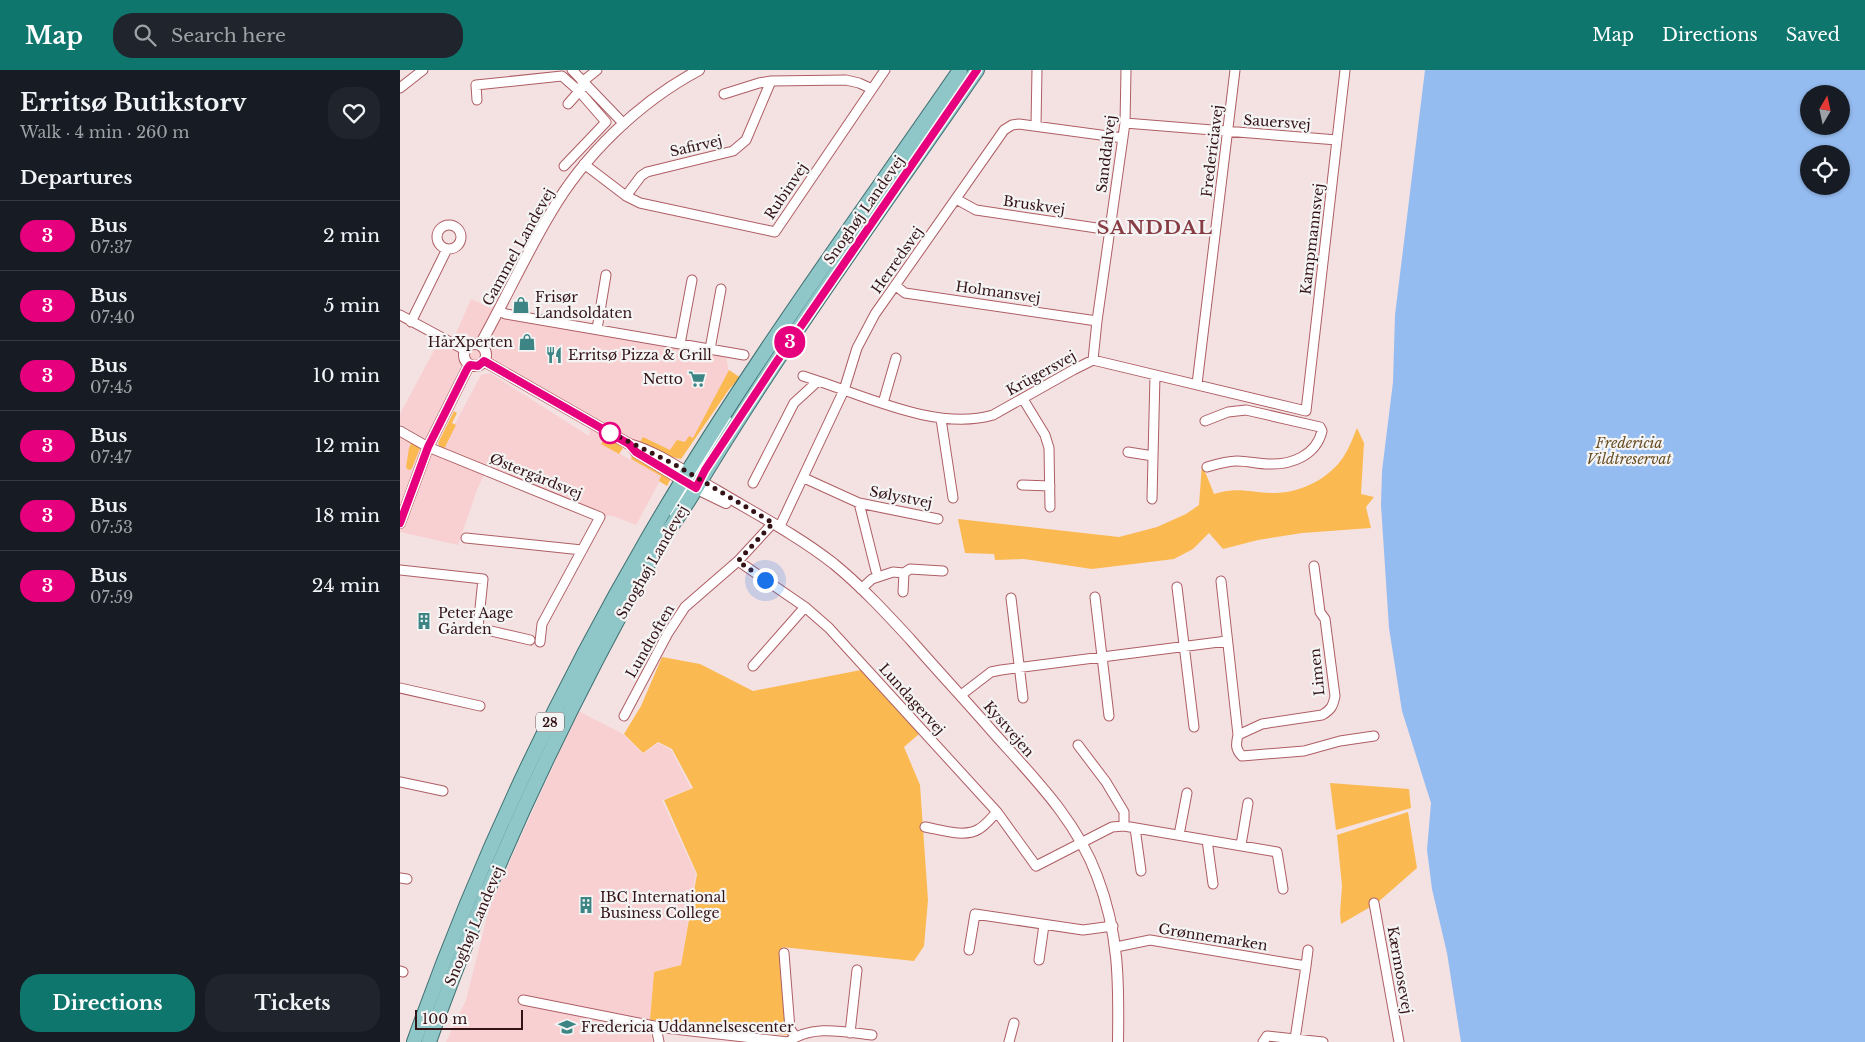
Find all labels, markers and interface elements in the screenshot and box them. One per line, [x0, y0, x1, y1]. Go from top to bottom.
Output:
search box [113, 13, 463, 58]
text: Map [25, 21, 83, 50]
icon: search [131, 21, 159, 49]
text: Search here [171, 24, 286, 47]
text: Map [1592, 24, 1634, 46]
text: Directions [1662, 24, 1758, 46]
text: Saved [1786, 24, 1840, 46]
north arrow [1800, 85, 1850, 135]
map controls [1800, 85, 1850, 195]
button: heart [328, 87, 380, 139]
text: Erritsø Butikstorv [20, 88, 246, 117]
street label: Fredericiavej [1197, 104, 1227, 198]
street label: Sauersvej [1243, 111, 1311, 133]
street label: Sanddalvej [1092, 114, 1120, 194]
text: Walk · 4 min · 260 m [20, 122, 190, 142]
street label: Safirvej [668, 131, 724, 161]
button: locate [1800, 145, 1850, 195]
street label: Snoghøj Landevej [820, 152, 908, 268]
street label: Rubinvej [761, 159, 811, 223]
text: Departures [20, 166, 132, 189]
street label: Kampmannsvej [1296, 182, 1328, 296]
street label: Gammel Landevej [478, 185, 558, 309]
street label: Bruskvej [1002, 192, 1066, 218]
text: Bus [90, 214, 127, 237]
district label: SANDDAL [1097, 216, 1213, 239]
street label: Herredsvej [867, 223, 927, 297]
text: 2 min [323, 224, 380, 247]
text: 3 [42, 225, 53, 247]
text: 07:37 [90, 237, 132, 257]
street label: Holmansvej [954, 277, 1042, 307]
text: Bus [90, 284, 127, 307]
place label: Frisør Landsoldaten [535, 288, 633, 322]
text: 5 min [324, 294, 380, 317]
text: 3 [42, 295, 53, 317]
shop icon: Frisør Landsoldaten [511, 295, 531, 315]
text: 07:40 [90, 307, 135, 327]
line badge: 3 [774, 326, 806, 358]
text: 3 [784, 331, 796, 353]
shop icon: HårXperten [517, 332, 537, 352]
place label: HårXperten [428, 333, 513, 351]
restaurant icon: Erritsø Pizza & Grill [544, 345, 564, 365]
place label: Erritsø Pizza & Grill [568, 346, 712, 364]
street label: Krügersvej [1003, 347, 1079, 399]
text: Bus [90, 354, 127, 377]
text: 10 min [313, 364, 380, 387]
text: 3 [42, 365, 53, 387]
supermarket icon: Netto [687, 369, 707, 389]
place label: Netto [643, 370, 683, 388]
text: 07:45 [90, 377, 132, 397]
unlabelled marker [599, 422, 621, 444]
text: Bus [90, 424, 127, 447]
text: 12 min [314, 434, 380, 457]
park label: Fredericia Vildtreservat [1586, 434, 1672, 468]
text: 3 [42, 435, 53, 457]
text: 07:47 [90, 447, 131, 467]
street label: Østergårdsvej [487, 449, 585, 503]
street label: Sølystvej [868, 482, 934, 512]
text: Bus [90, 494, 127, 517]
street label: Snoghøj Landevej [612, 502, 692, 622]
text: 18 min [315, 504, 380, 527]
text: 3 [42, 505, 53, 527]
text: 07:53 [90, 517, 133, 537]
text: Bus [90, 564, 127, 587]
your location [753, 568, 778, 593]
text: 24 min [312, 574, 380, 597]
text: 3 [42, 575, 53, 597]
text: 07:59 [90, 587, 133, 607]
street label: Lundtoften [622, 601, 678, 681]
place label: Peter Aage Gården [438, 604, 513, 638]
building icon: Peter Aage Gården [414, 611, 434, 631]
street label: Limen [1306, 647, 1328, 697]
street label: Lundagervej [875, 660, 949, 738]
street label: Kystvejen [980, 697, 1038, 761]
road number: 28 [536, 712, 564, 732]
street label: Snoghøj Landevej [441, 863, 507, 989]
place label: IBC International Business College [600, 888, 726, 922]
building icon: IBC International Business College [576, 895, 596, 915]
street label: Grønnemarken [1157, 919, 1269, 955]
street label: Kærmosevej [1383, 925, 1417, 1015]
button: Directions [20, 974, 195, 1032]
button: Tickets [205, 974, 380, 1032]
scale bar [415, 1007, 522, 1030]
text: 100 m [422, 1010, 467, 1028]
school or university icon: Fredericia Uddannelsescenter [557, 1017, 577, 1037]
place label: Fredericia Uddannelsescenter [581, 1018, 794, 1036]

